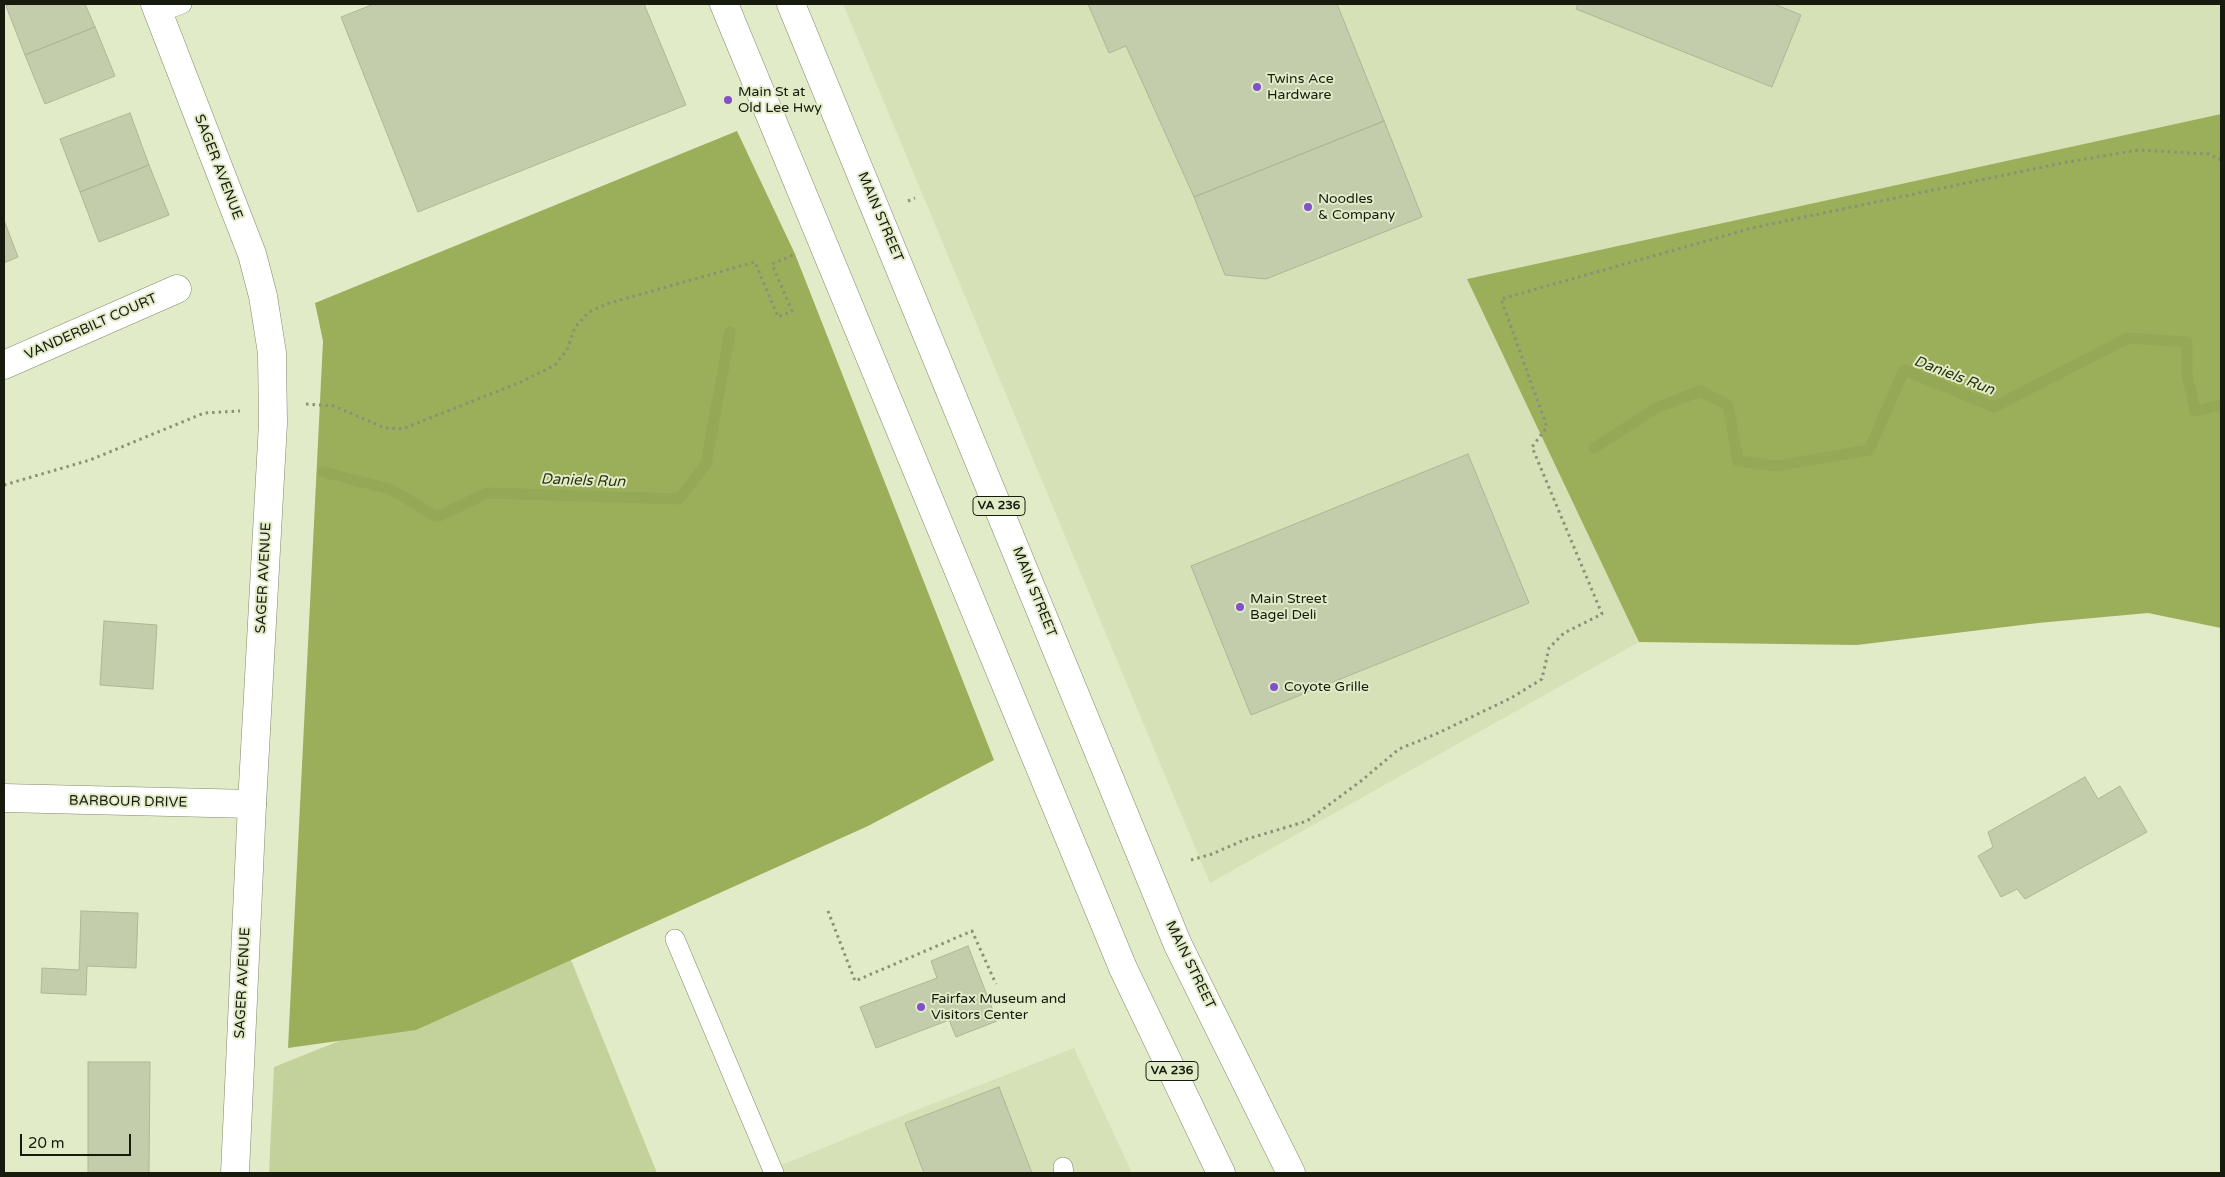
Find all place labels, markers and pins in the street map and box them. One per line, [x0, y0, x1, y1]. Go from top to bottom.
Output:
place label: Twins Ace Hardware [1267, 71, 1334, 104]
marker: Twins Ace Hardware [1251, 81, 1263, 93]
place label: Main St at Old Lee Hwy [738, 84, 822, 116]
marker: Main St at Old Lee Hwy [722, 94, 734, 106]
place label: Noodles & Company [1318, 191, 1395, 223]
marker: Noodles & Company [1302, 201, 1314, 213]
place label: Main Street Bagel Deli [1250, 591, 1327, 624]
marker: Main Street Bagel Deli [1234, 601, 1246, 613]
place label: Coyote Grille [1284, 679, 1369, 695]
marker: Coyote Grille [1268, 681, 1280, 693]
place label: Fairfax Museum and Visitors Center [931, 991, 1066, 1024]
marker: Fairfax Museum and Visitors Center [915, 1001, 927, 1013]

